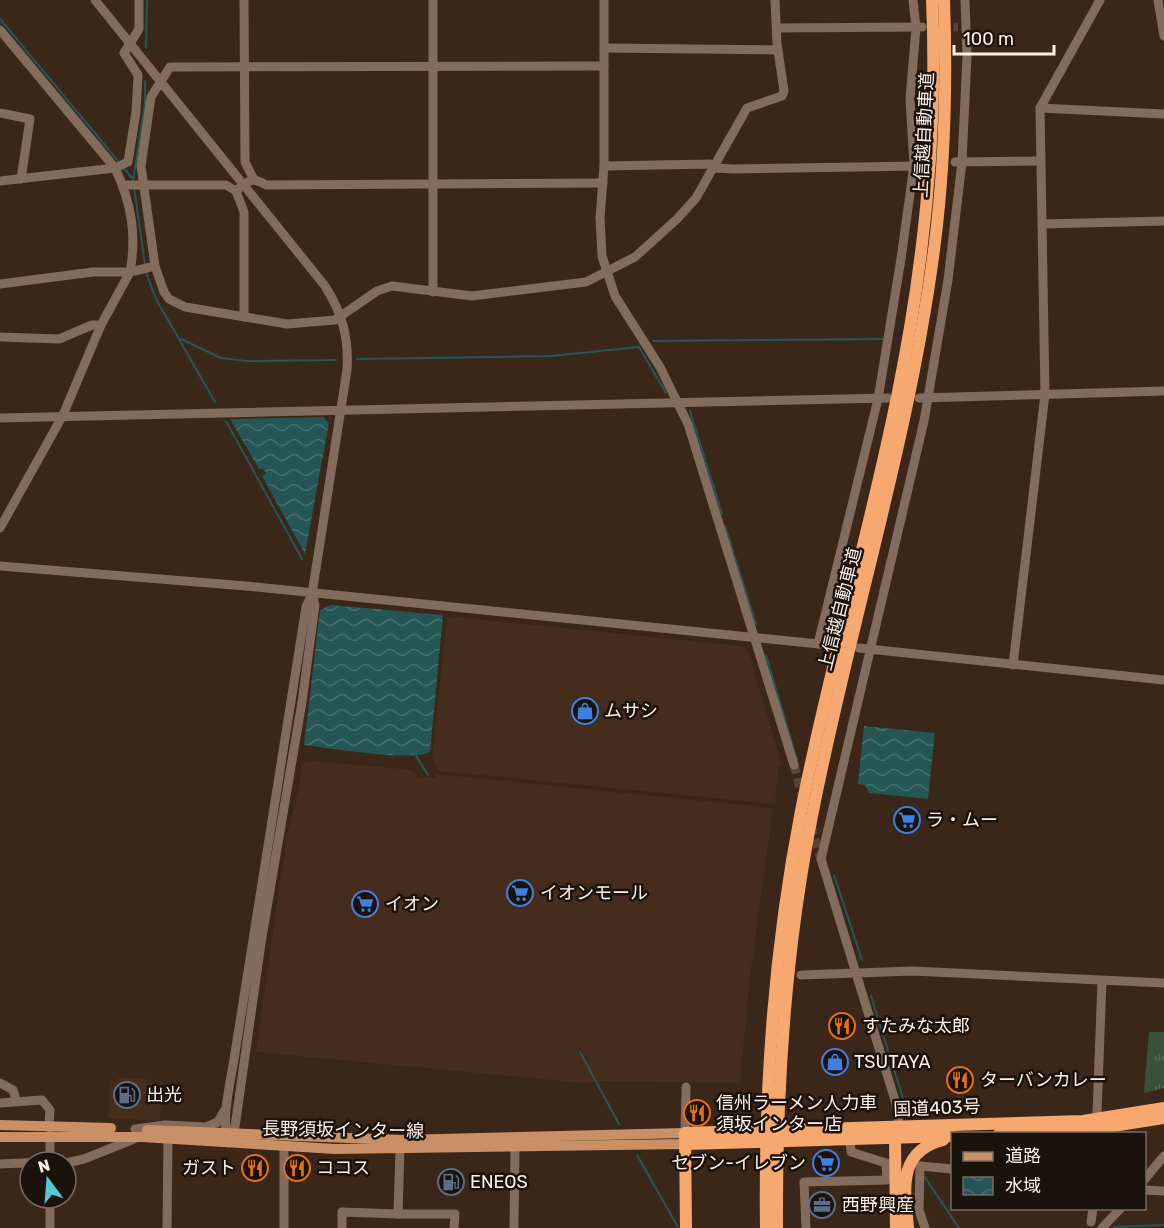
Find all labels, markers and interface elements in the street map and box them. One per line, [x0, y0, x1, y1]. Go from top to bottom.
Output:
scale bar [954, 18, 1054, 56]
text: 100 m [963, 28, 1014, 50]
street label: 上信越自動車道 [910, 72, 938, 198]
street label: 上信越自動車道 [814, 545, 866, 673]
shop icon: ムサシ [570, 696, 600, 726]
place label: ムサシ [604, 700, 658, 722]
supermarket icon: ラ・ムー [892, 805, 922, 835]
place label: ラ・ムー [926, 809, 998, 831]
supermarket icon: イオンモール [505, 878, 535, 908]
place label: イオンモール [540, 882, 648, 904]
supermarket icon: イオン [350, 889, 380, 919]
place label: イオン [385, 893, 439, 915]
restaurant icon: すたみな太郎 [827, 1011, 857, 1041]
place label: すたみな太郎 [862, 1015, 970, 1037]
shop icon: TSUTAYA [820, 1047, 850, 1077]
place label: TSUTAYA [854, 1051, 930, 1073]
restaurant icon: ターバンカレー [945, 1065, 975, 1095]
place label: ターバンカレー [980, 1069, 1107, 1091]
fuel station icon: 出光 [112, 1080, 142, 1110]
place label: 出光 [146, 1084, 182, 1106]
place label: 信州ラーメン人力車 須坂インター店 [716, 1092, 877, 1135]
street label: 国道403号 [893, 1095, 981, 1121]
restaurant icon: 信州ラーメン人力車 須坂インター店 [682, 1098, 712, 1128]
street label: 長野須坂インター線 [262, 1118, 424, 1142]
legend [951, 1132, 1146, 1210]
text: 道路 [1005, 1145, 1041, 1167]
supermarket icon: セブン-イレブン [811, 1148, 841, 1178]
north arrow [18, 1150, 78, 1210]
place label: セブン-イレブン [671, 1152, 806, 1174]
restaurant icon: ガスト [240, 1153, 270, 1183]
restaurant icon: ココス [282, 1153, 312, 1183]
text: N [36, 1155, 52, 1177]
place label: ガスト [182, 1157, 236, 1179]
place label: ココス [316, 1157, 370, 1179]
fuel station icon: ENEOS [436, 1167, 466, 1197]
place label: ENEOS [470, 1171, 528, 1193]
text: 水域 [1005, 1175, 1041, 1197]
office icon: 西野興産 [807, 1190, 837, 1220]
place label: 西野興産 [842, 1194, 914, 1216]

